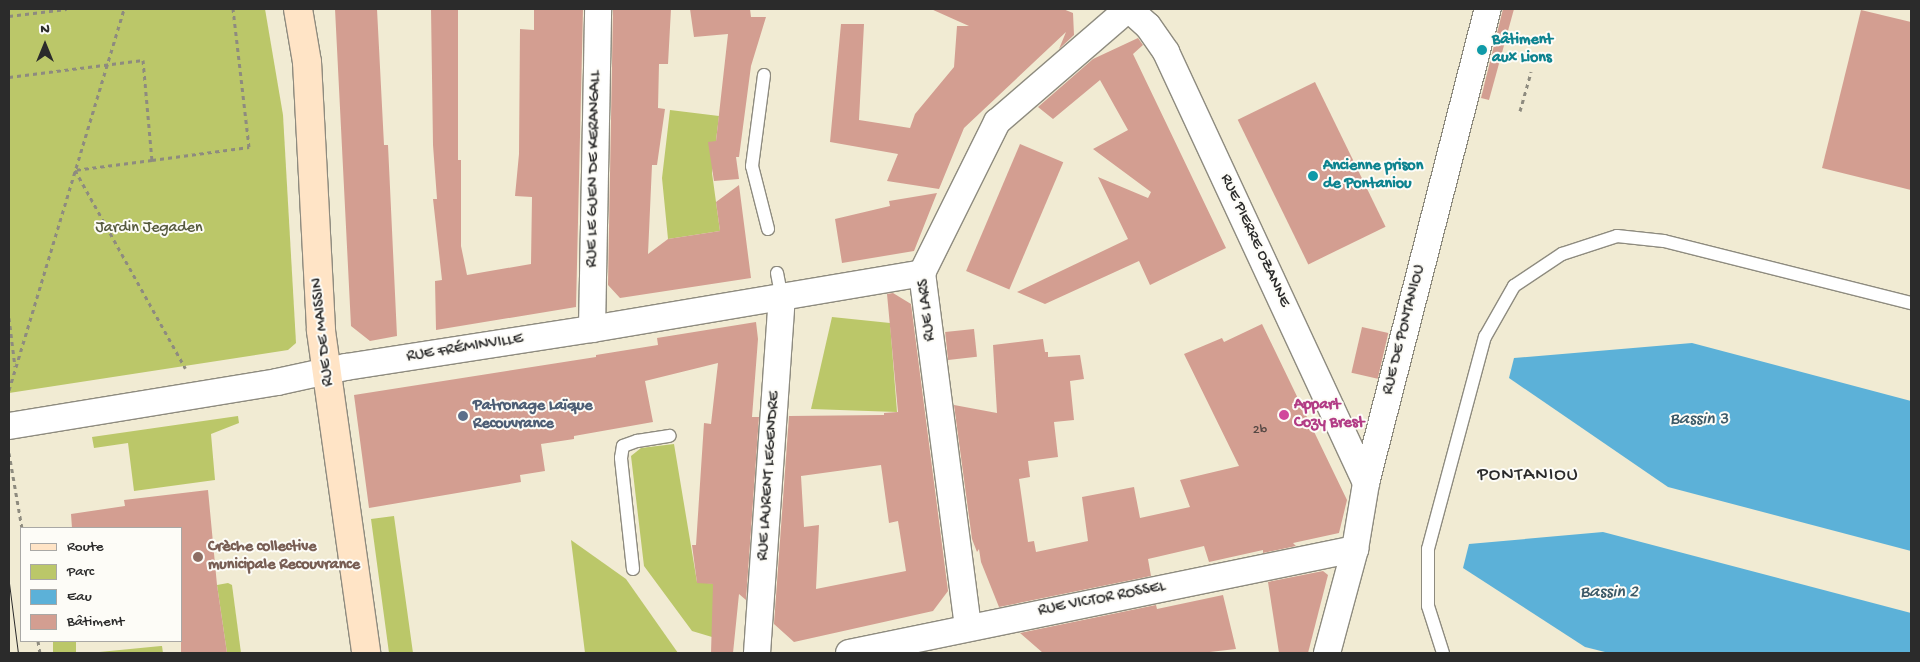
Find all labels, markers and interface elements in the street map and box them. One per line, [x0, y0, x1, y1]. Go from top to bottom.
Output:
north arrow [20, 20, 70, 70]
text: N [40, 21, 50, 38]
place label: Bâtiment aux Lions [1492, 31, 1553, 69]
marker: Bâtiment aux Lions [1476, 44, 1488, 56]
street label: RUE LE GUEN DE KERANGALL [584, 70, 606, 268]
place label: Ancienne prison de Pontaniou [1323, 157, 1423, 195]
marker: Ancienne prison de Pontaniou [1307, 170, 1319, 182]
street label: RUE PIERRE OZANNE [1215, 171, 1293, 311]
park label: Jardin Jegaden [95, 219, 203, 239]
street label: RUE DE PONTANIOU [1380, 263, 1430, 397]
street label: RUE DE MAISSIN [309, 277, 339, 387]
street label: RUE LARS [915, 278, 941, 342]
street label: RUE FRÉMINVILLE [405, 330, 525, 368]
street label: RUE LAURENT LEGENDRE [755, 391, 785, 561]
place label: Appart Cozy Brest [1294, 396, 1364, 434]
place label: Patronage Laïque Recouvrance [473, 397, 592, 435]
marker: Appart Cozy Brest [1278, 409, 1290, 421]
water label: Bassin 3 [1670, 409, 1728, 431]
marker: Patronage Laïque Recouvrance [457, 410, 469, 422]
house number: 2b [1253, 423, 1267, 439]
district label: PONTANIOU [1476, 465, 1580, 487]
legend [20, 527, 182, 642]
text: Route [67, 538, 104, 556]
place label: Crèche collective municipale Recouvrance [208, 538, 360, 576]
marker: Crèche collective municipale Recouvrance [192, 551, 204, 563]
text: Parc [67, 563, 94, 581]
street label: RUE VICTOR ROSSEL [1037, 578, 1167, 622]
water label: Bassin 2 [1580, 582, 1638, 604]
text: Eau [67, 588, 92, 606]
text: Bâtiment [67, 613, 124, 631]

